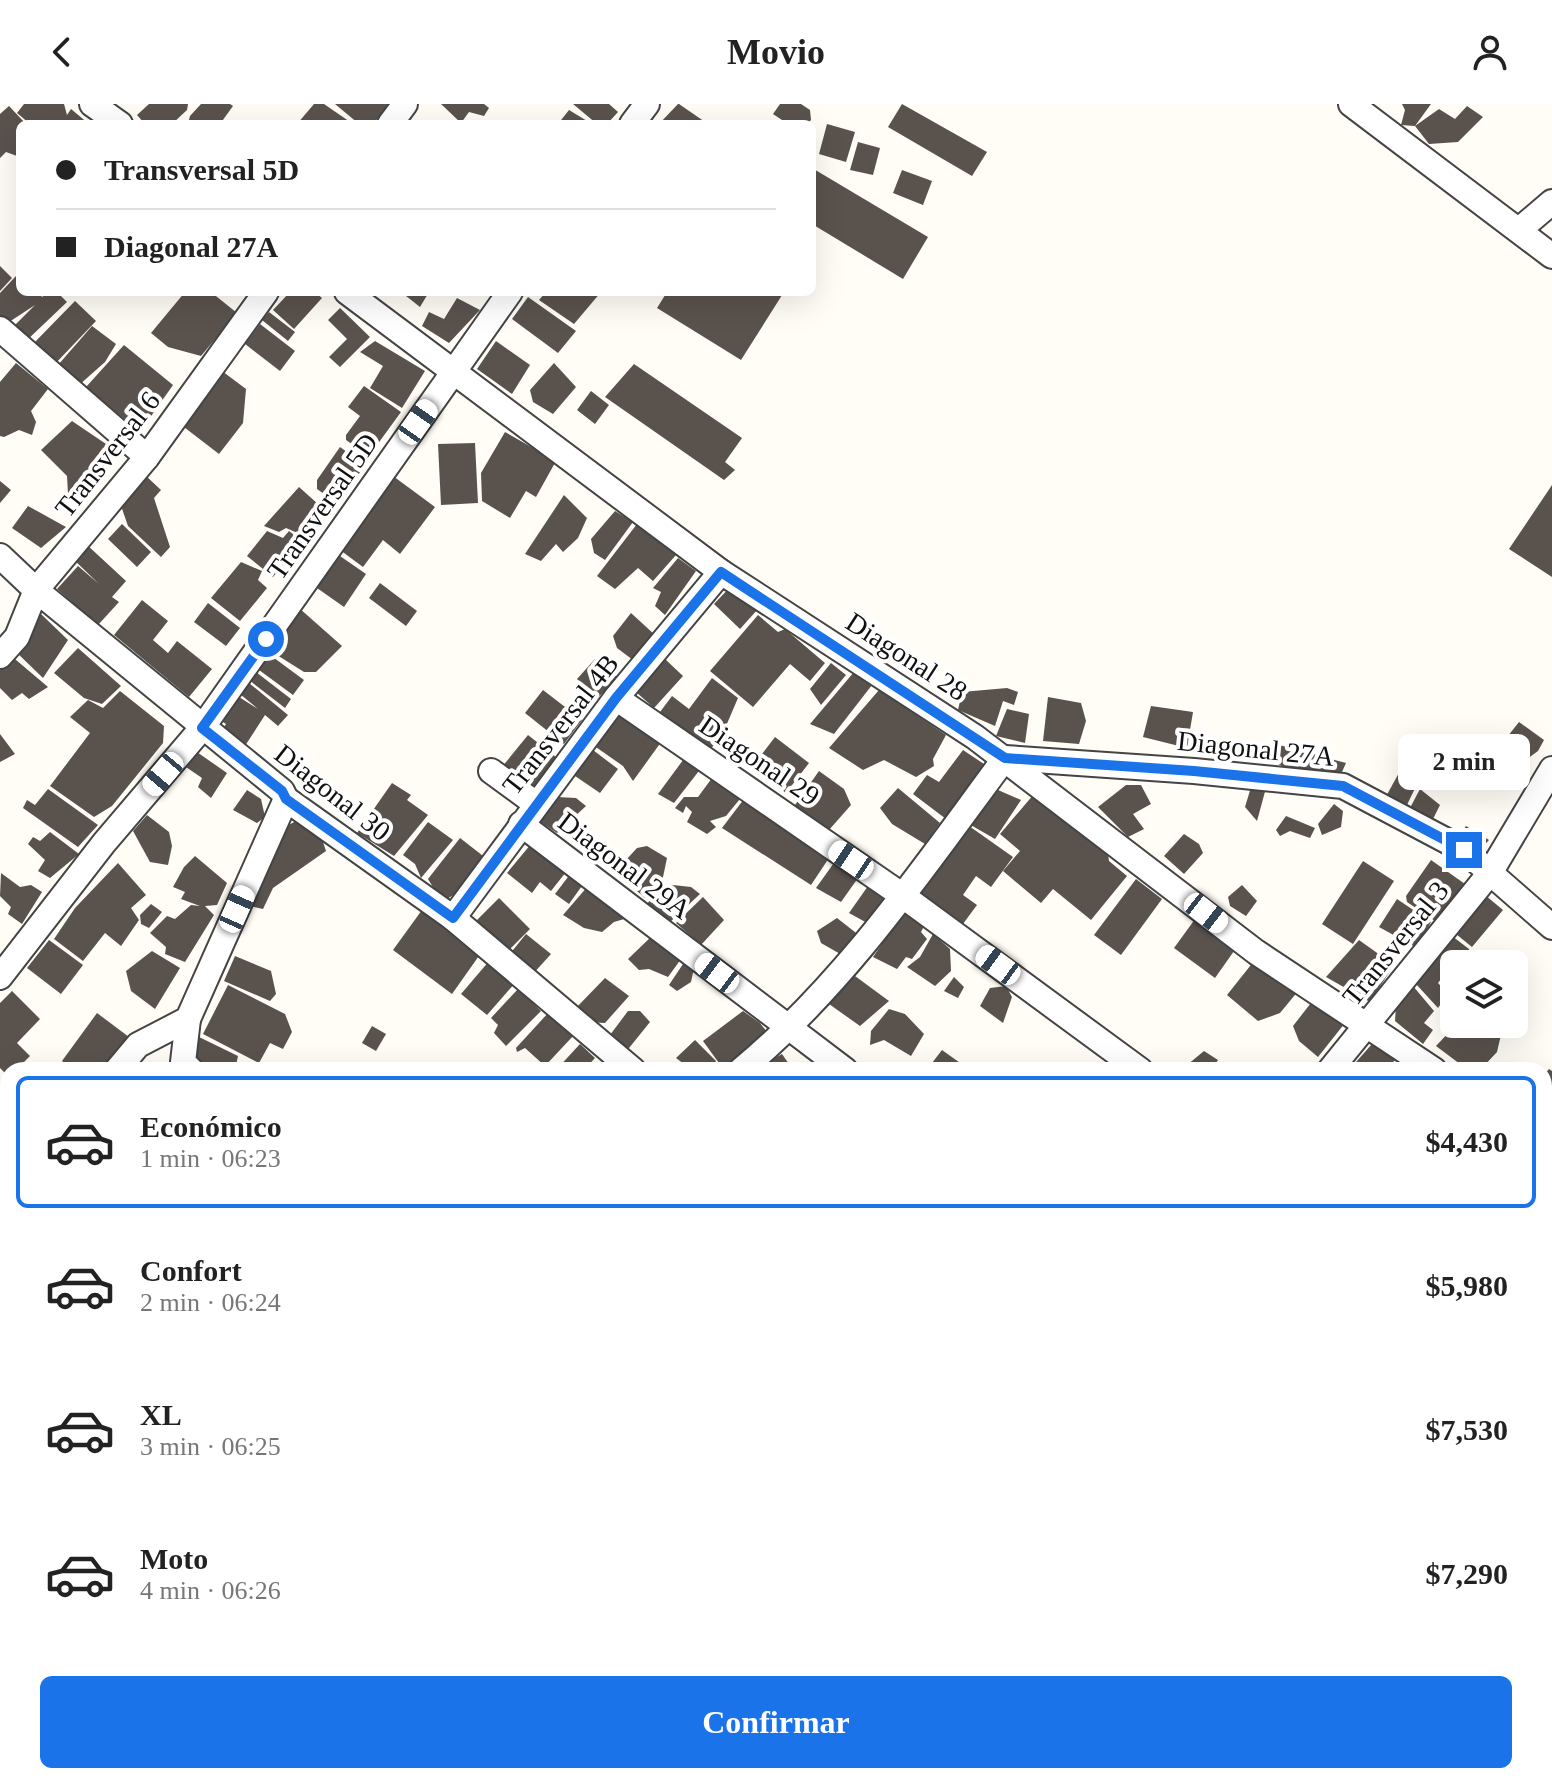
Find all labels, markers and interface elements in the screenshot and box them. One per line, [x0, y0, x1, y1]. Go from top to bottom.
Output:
icon: back [40, 30, 84, 74]
icon: person [1468, 30, 1512, 74]
text: Movio [727, 32, 825, 72]
text: Transversal 5D [104, 153, 299, 186]
text: Diagonal 27A [104, 230, 278, 263]
street label: Transversal 6 [49, 385, 166, 523]
car [394, 395, 442, 449]
street label: Transversal 5D [261, 427, 384, 585]
street label: Diagonal 28 [841, 606, 973, 707]
route start [248, 621, 284, 657]
street label: Transversal 4B [496, 648, 625, 801]
street label: Diagonal 29 [694, 709, 825, 812]
street label: Diagonal 27A [1176, 725, 1337, 772]
callout: 2 min [1398, 734, 1530, 790]
street label: Diagonal 30 [269, 738, 396, 847]
text: 2 min [1433, 747, 1495, 776]
car [138, 748, 188, 800]
street label: Diagonal 29A [552, 806, 698, 926]
route end [1446, 832, 1482, 868]
car [824, 837, 878, 883]
street label: Transversal 3 [1336, 875, 1455, 1012]
car [216, 882, 258, 936]
car [1180, 889, 1232, 937]
car [972, 941, 1024, 989]
car [691, 949, 743, 997]
map controls [1440, 950, 1528, 1038]
button: layers [1440, 950, 1528, 1038]
icon: car [44, 1106, 116, 1178]
text: Económico [140, 1110, 282, 1143]
text: $4,430 [1426, 1125, 1508, 1158]
text: 1 min · 06:23 [140, 1144, 281, 1173]
icon: car [44, 1250, 116, 1322]
text: Confort [140, 1254, 242, 1287]
text: $5,980 [1426, 1269, 1508, 1302]
text: 2 min · 06:24 [140, 1288, 281, 1317]
icon: car [44, 1394, 116, 1466]
text: XL [140, 1398, 182, 1431]
text: $7,530 [1426, 1413, 1508, 1446]
text: 3 min · 06:25 [140, 1432, 281, 1461]
icon: car [44, 1538, 116, 1610]
text: Moto [140, 1542, 208, 1575]
text: $7,290 [1426, 1557, 1508, 1590]
text: 4 min · 06:26 [140, 1576, 281, 1605]
button: Confirmar [40, 1676, 1512, 1768]

